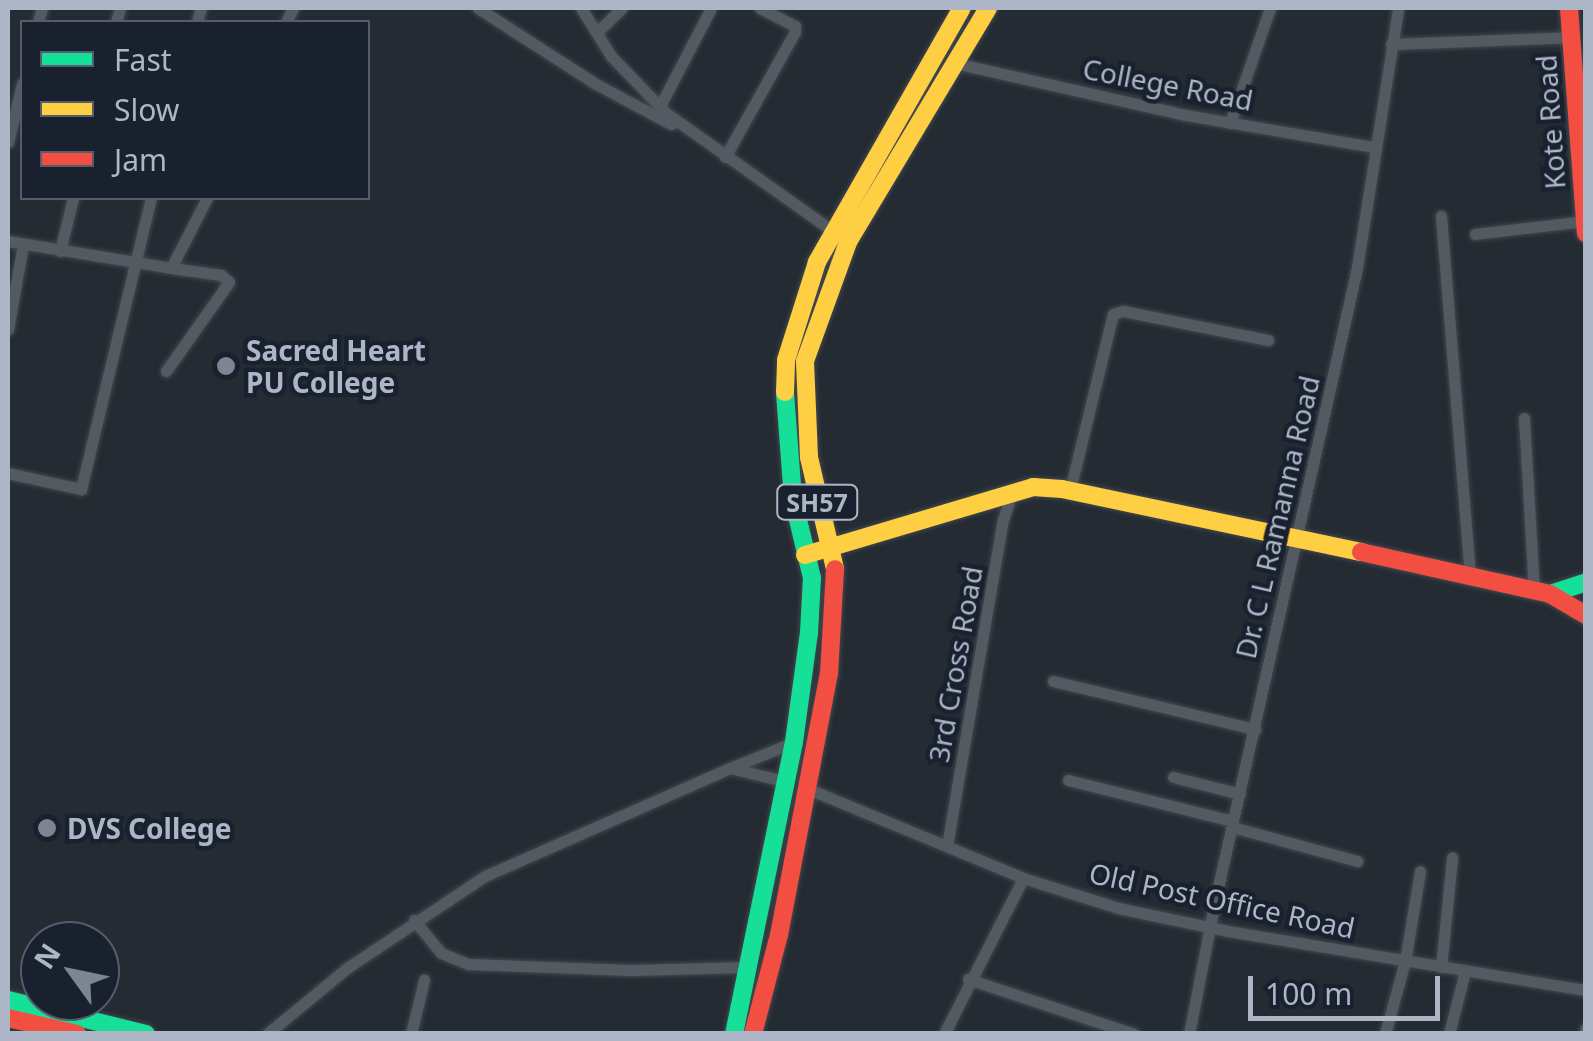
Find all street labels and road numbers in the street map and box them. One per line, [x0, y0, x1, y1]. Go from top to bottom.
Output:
street label: College Road [1080, 51, 1256, 117]
street label: Kote Road [1529, 54, 1571, 190]
street label: Dr. C L Ramanna Road [1228, 372, 1326, 662]
road number: SH57 [774, 482, 860, 522]
street label: 3rd Cross Road [921, 563, 989, 765]
street label: Old Post Office Road [1086, 855, 1358, 945]

